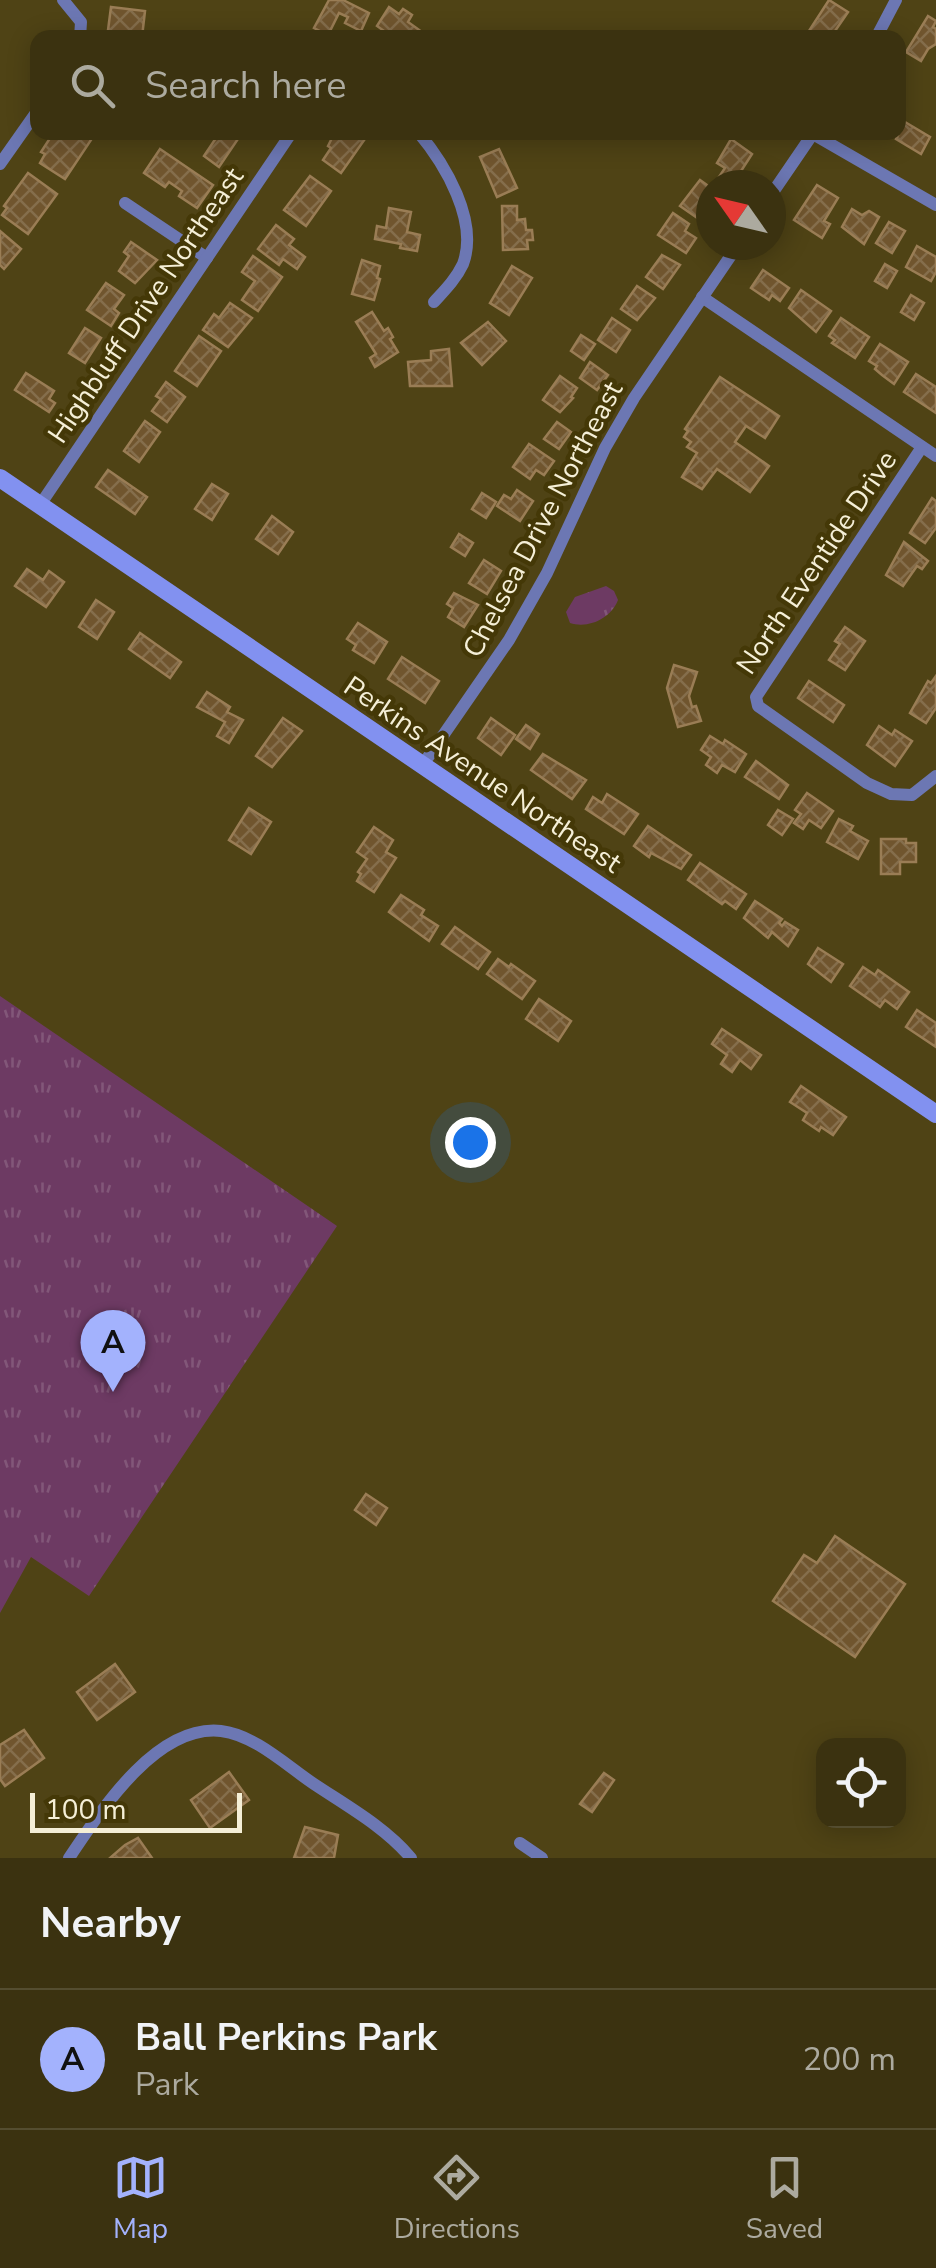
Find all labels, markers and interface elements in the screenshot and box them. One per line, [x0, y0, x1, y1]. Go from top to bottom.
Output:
search box [30, 30, 906, 140]
icon: search [65, 58, 120, 113]
text: Search here [145, 60, 346, 111]
street label: Highbluff Drive Northeast [39, 160, 253, 451]
north arrow [696, 170, 786, 260]
street label: Chelsea Drive Northeast [454, 375, 632, 664]
street label: North Eventide Drive [728, 443, 906, 682]
street label: Perkins Avenue Northeast [336, 668, 629, 882]
your location [445, 1117, 496, 1168]
pin: A [80, 1310, 146, 1392]
map controls [816, 1738, 906, 1828]
button: locate [816, 1738, 906, 1828]
scale bar [30, 1788, 242, 1832]
text: 100 m [45, 1791, 127, 1829]
text: Nearby [40, 1895, 181, 1952]
text: Ball Perkins Park [135, 2012, 437, 2063]
text: A [61, 2038, 84, 2081]
text: 200 m [803, 2038, 896, 2081]
text: Park [135, 2063, 199, 2106]
tab: Map [113, 2150, 168, 2248]
tab: Directions [394, 2150, 520, 2248]
tab: Saved [746, 2150, 823, 2248]

